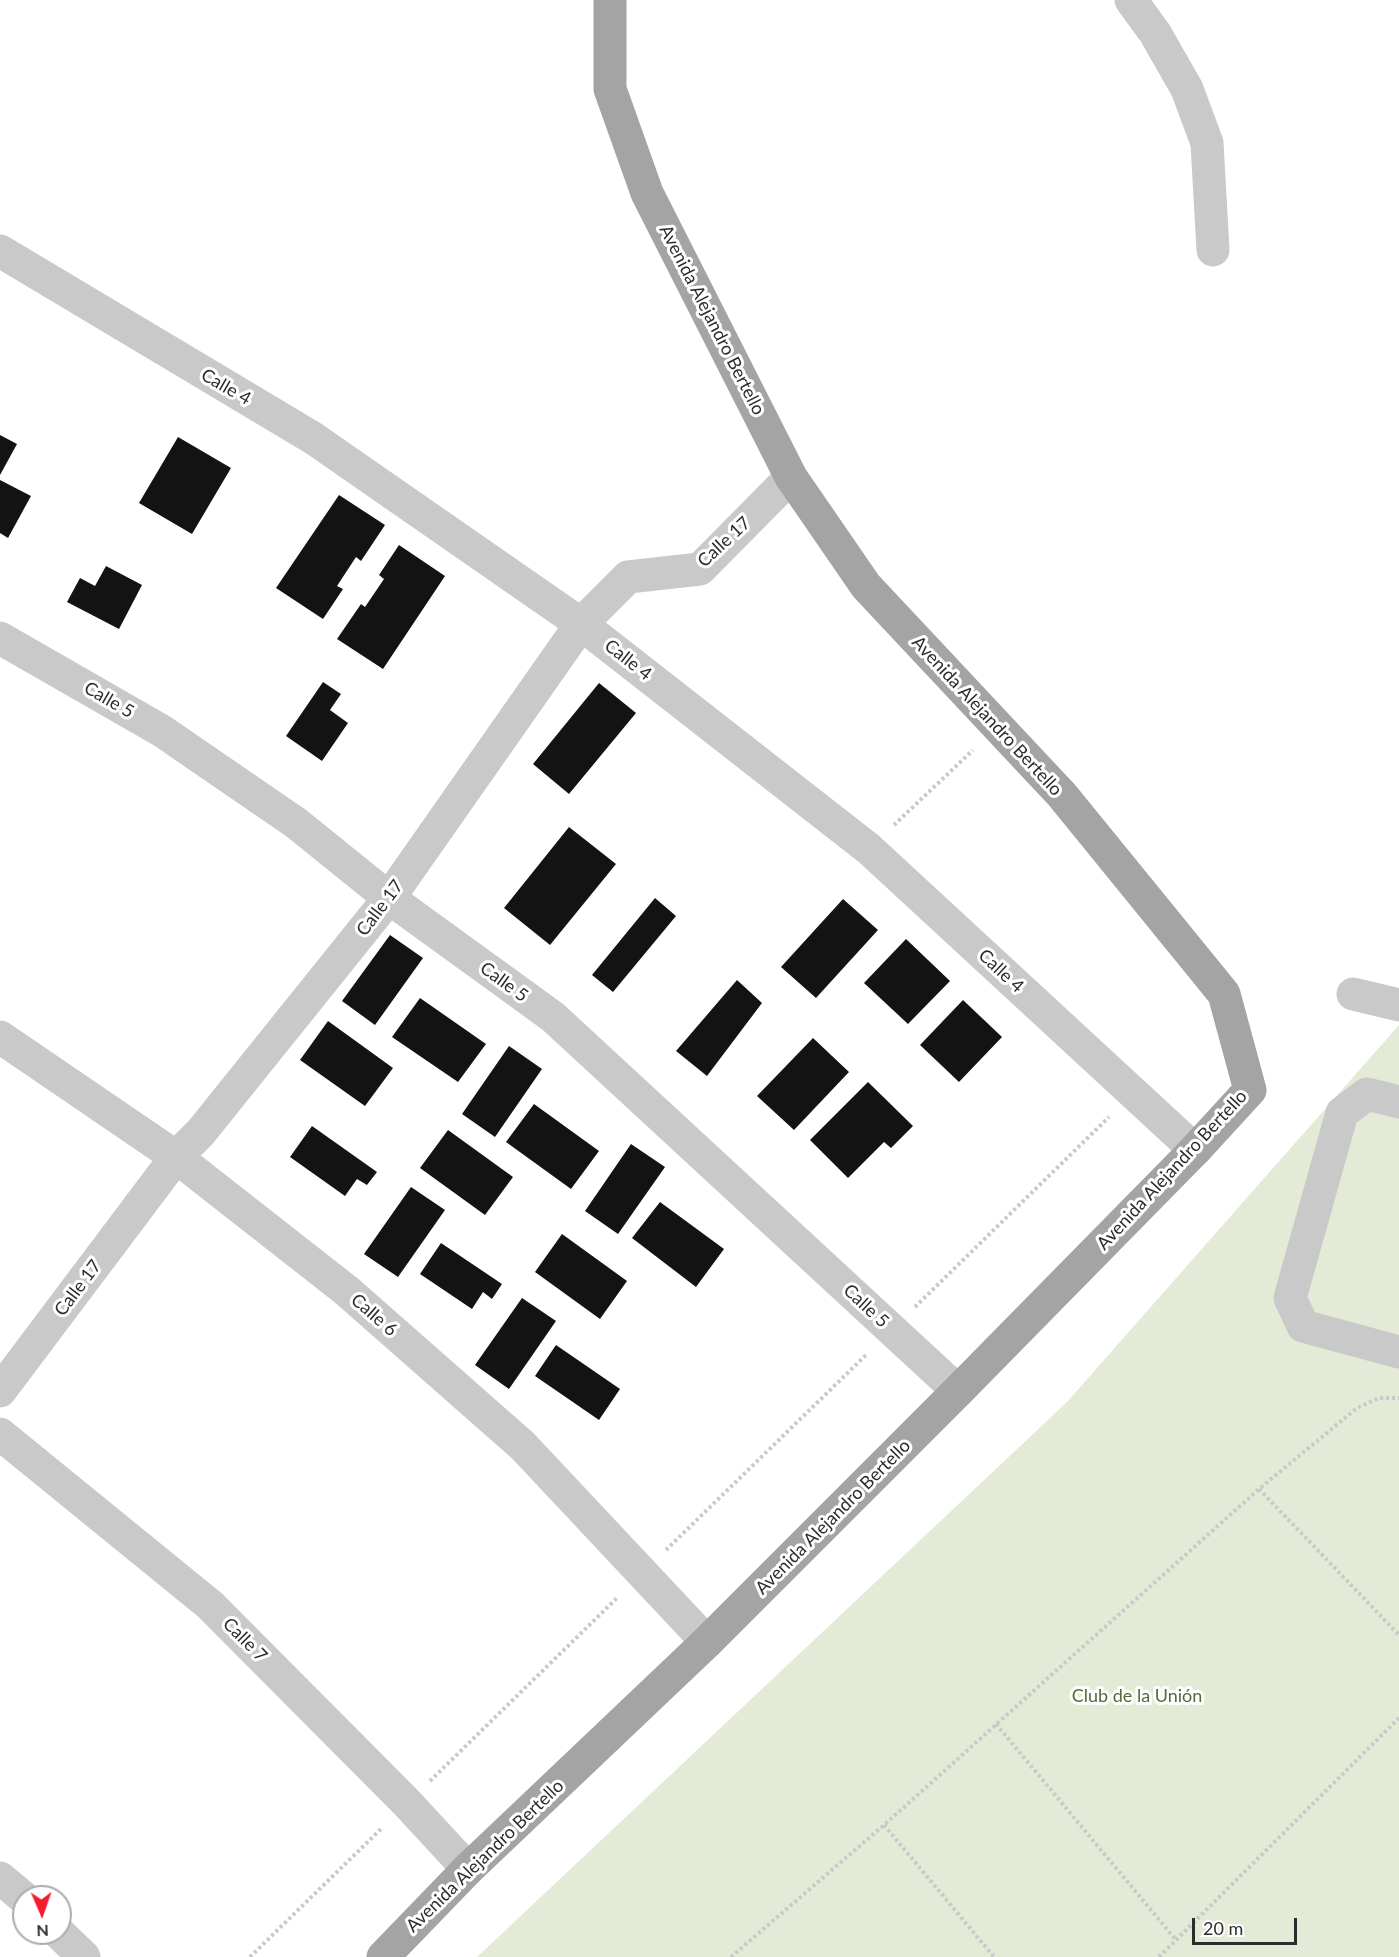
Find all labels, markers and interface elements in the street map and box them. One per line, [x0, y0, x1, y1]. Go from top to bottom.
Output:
street label: Avenida Alejandro Bertello [655, 221, 769, 419]
street label: Calle 4 [197, 364, 255, 410]
street label: Calle 17 [693, 512, 755, 572]
street label: Avenida Alejandro Bertello [907, 632, 1067, 800]
street label: Calle 4 [600, 635, 656, 685]
street label: Calle 5 [80, 677, 138, 723]
street label: Calle 17 [352, 876, 408, 940]
street label: Calle 4 [974, 945, 1028, 997]
street label: Calle 5 [476, 957, 532, 1007]
street label: Avenida Alejandro Bertello [1092, 1086, 1252, 1254]
street label: Calle 17 [50, 1256, 106, 1320]
street label: Calle 5 [839, 1280, 893, 1332]
street label: Calle 6 [347, 1289, 401, 1341]
street label: Avenida Alejandro Bertello [751, 1435, 915, 1599]
street label: Calle 7 [218, 1613, 272, 1667]
park label: Club de la Unión [1072, 1685, 1202, 1707]
street label: Avenida Alejandro Bertello [402, 1775, 568, 1937]
north arrow [12, 1885, 72, 1945]
scale bar [1195, 1906, 1300, 1944]
text: 20 m [1203, 1917, 1243, 1939]
text: N [36, 1922, 49, 1941]

